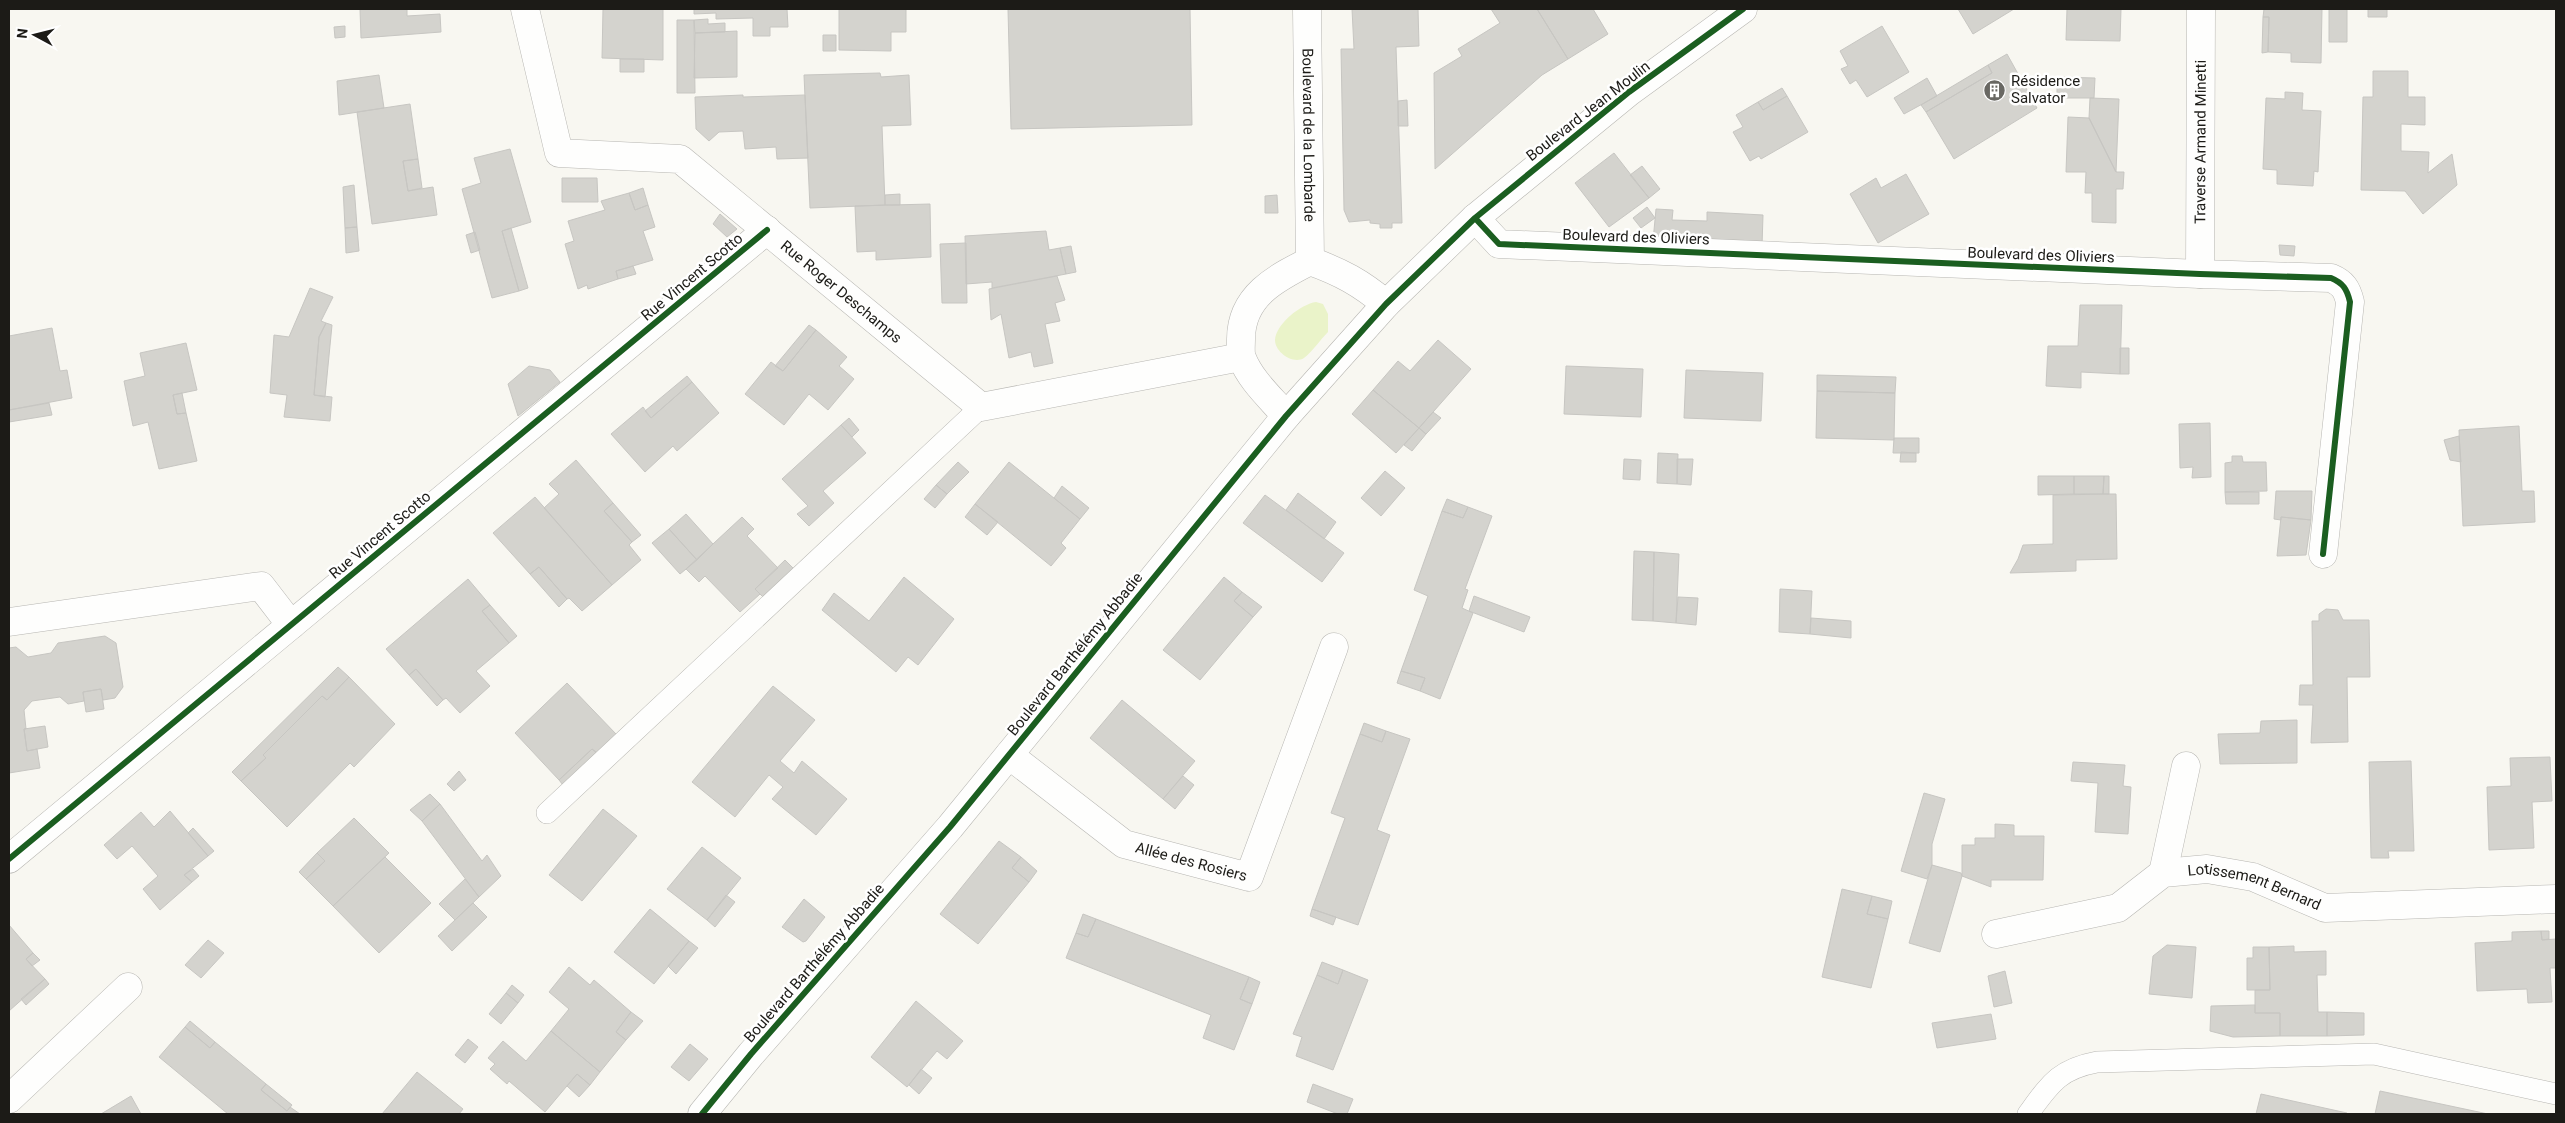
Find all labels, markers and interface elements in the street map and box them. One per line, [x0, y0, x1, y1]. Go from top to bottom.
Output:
north arrow [10, 10, 60, 60]
text: N [14, 28, 31, 39]
street label: Boulevard de la Lombarde [1298, 48, 1319, 222]
street label: Boulevard Jean Moulin [1523, 57, 1653, 165]
street label: Traverse Armand Minetti [2191, 60, 2210, 224]
place label: Résidence Salvator [2011, 72, 2080, 107]
building icon: Résidence Salvator [1983, 78, 2007, 102]
street label: Boulevard des Oliviers [1562, 225, 1710, 249]
street label: Rue Vincent Scotto [638, 229, 746, 325]
street label: Rue Roger Deschamps [777, 237, 905, 347]
street label: Boulevard des Oliviers [1967, 243, 2115, 267]
street label: Rue Vincent Scotto [326, 487, 434, 583]
street label: Boulevard Barthélémy Abbadie [1004, 569, 1146, 739]
street label: Allée des Rosiers [1134, 838, 1249, 885]
street label: Lotissement Bernard [2187, 860, 2324, 914]
street label: Boulevard Barthélémy Abbadie [740, 880, 888, 1046]

